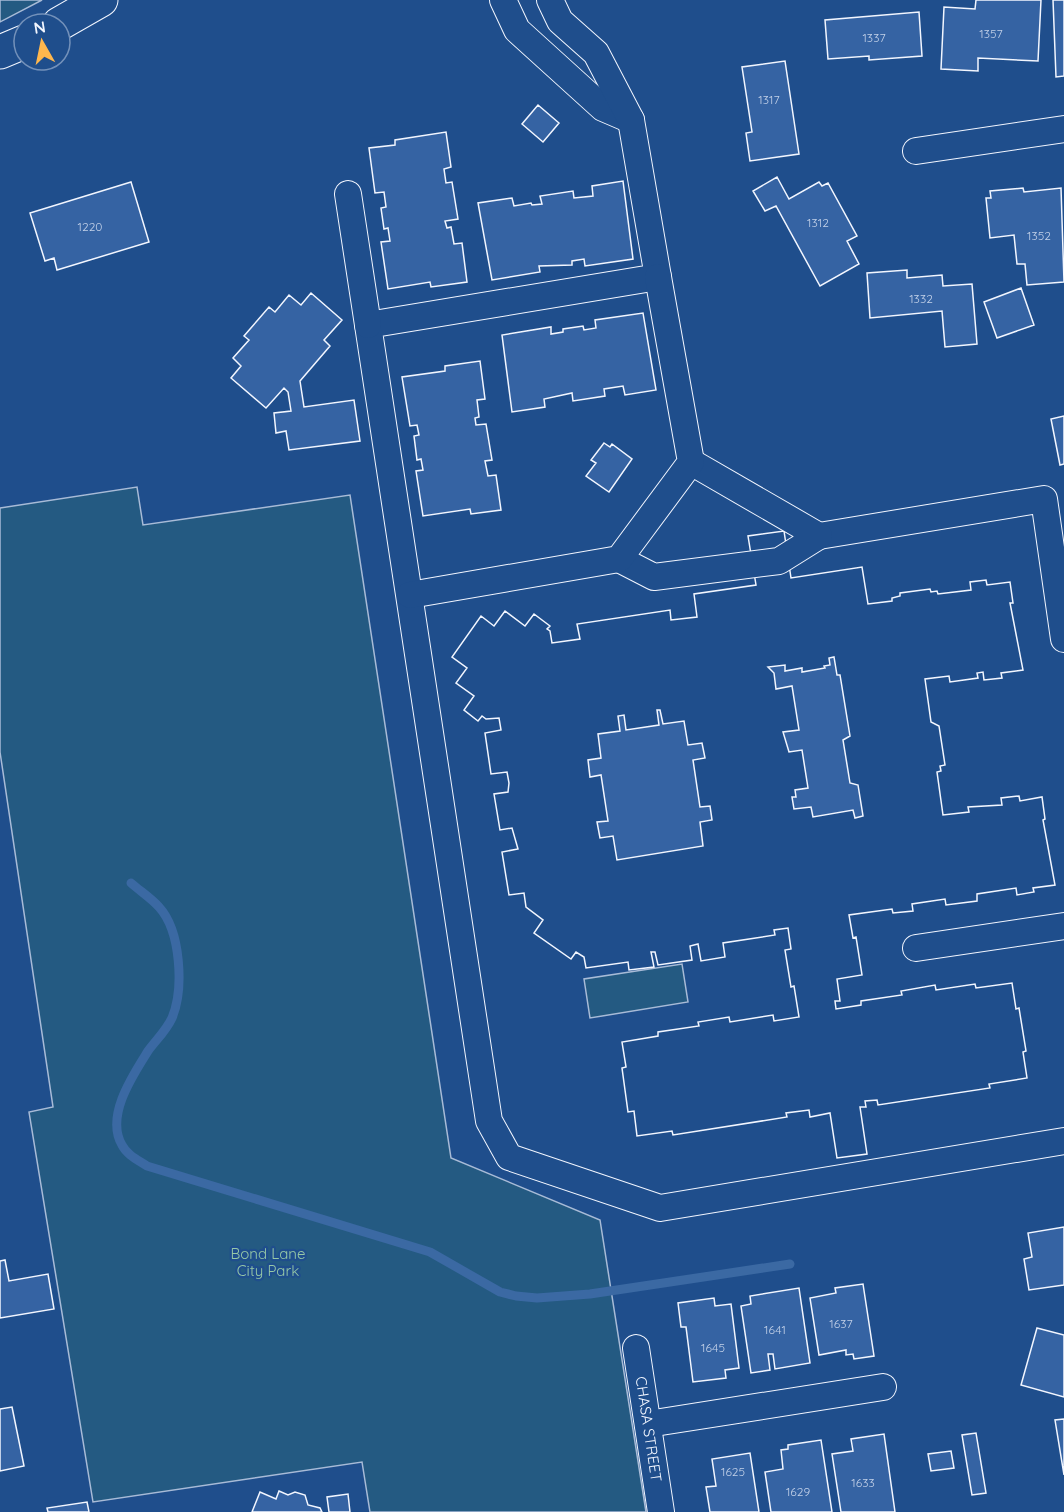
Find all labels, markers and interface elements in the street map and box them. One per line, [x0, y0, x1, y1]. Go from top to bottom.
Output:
north arrow [12, 12, 72, 72]
text: N [32, 16, 47, 38]
house number: 1357 [979, 26, 1003, 41]
house number: 1337 [862, 30, 886, 45]
house number: 1317 [758, 92, 780, 107]
house number: 1312 [807, 215, 829, 230]
house number: 1220 [78, 219, 102, 234]
house number: 1352 [1027, 228, 1051, 243]
house number: 1332 [909, 291, 933, 306]
park label: Bond Lane City Park [231, 1244, 305, 1280]
house number: 1637 [829, 1316, 853, 1331]
house number: 1641 [764, 1322, 786, 1337]
house number: 1645 [701, 1340, 725, 1355]
street label: CHASA STREET [631, 1375, 666, 1483]
house number: 1625 [721, 1464, 745, 1479]
house number: 1633 [851, 1475, 875, 1490]
house number: 1629 [786, 1484, 810, 1499]

